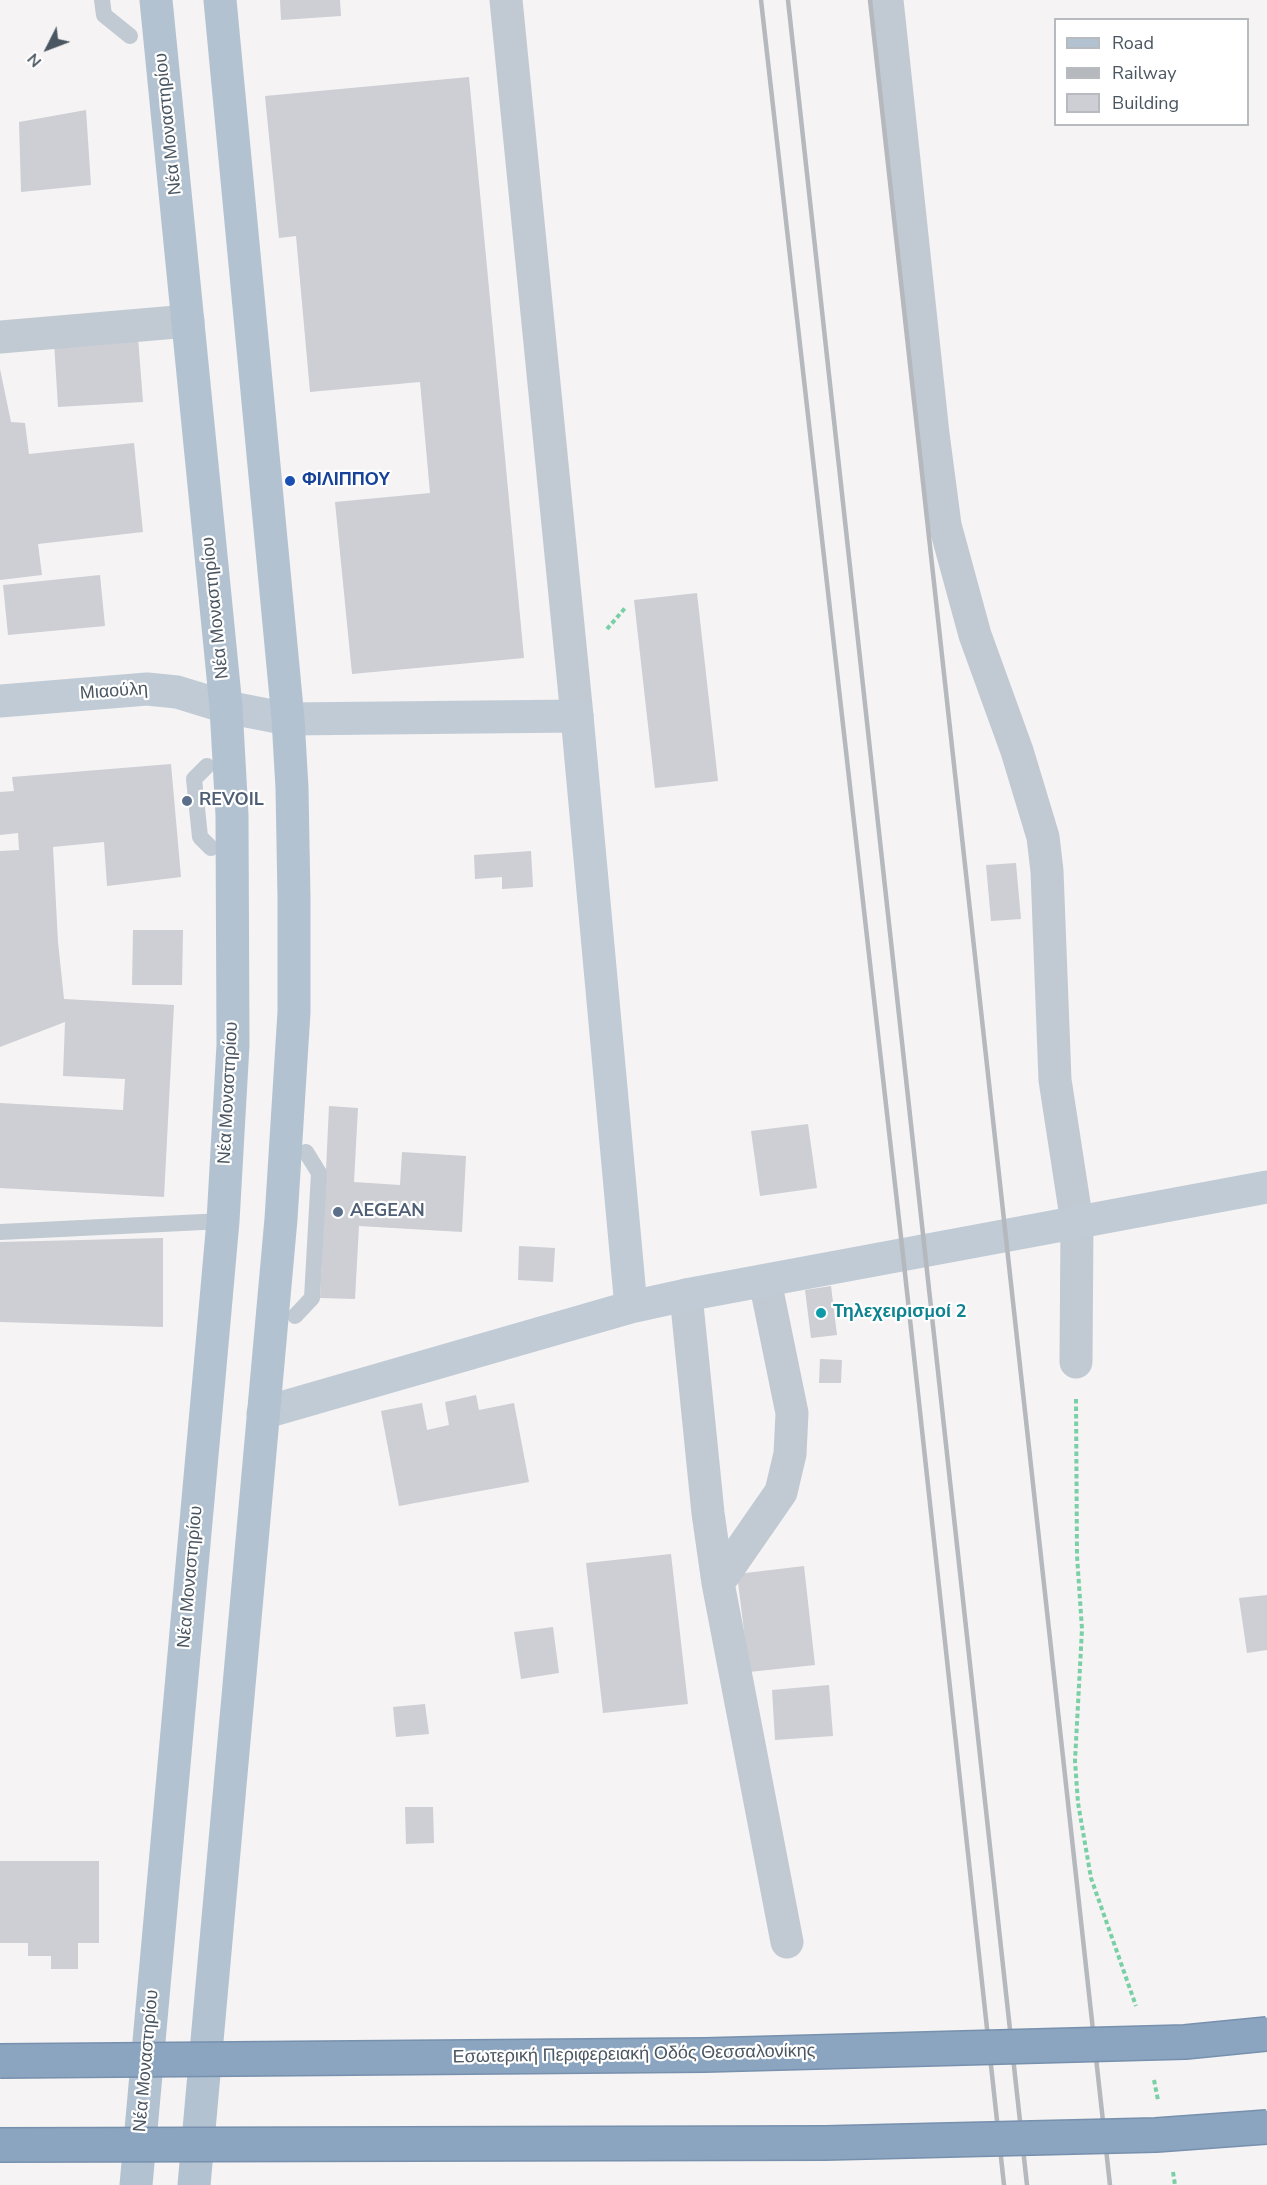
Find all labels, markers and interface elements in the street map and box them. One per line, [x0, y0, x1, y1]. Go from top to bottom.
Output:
north arrow [18, 18, 78, 78]
legend [1054, 18, 1249, 126]
text: Road [1112, 31, 1154, 55]
text: N [22, 48, 47, 72]
street label: Νέα Μοναστηρίου [151, 52, 187, 196]
text: Railway [1112, 61, 1177, 85]
text: Building [1112, 91, 1179, 115]
place label: ΦΙΛΙΠΠΟΥ [302, 470, 390, 492]
marker: ΦΙΛΙΠΠΟΥ [283, 474, 297, 488]
street label: Νέα Μοναστηρίου [198, 536, 234, 680]
street label: Μιαούλη [79, 679, 149, 705]
place label: REVOIL [199, 790, 264, 812]
marker: REVOIL [180, 794, 194, 808]
street label: Νέα Μοναστηρίου [214, 1021, 244, 1165]
place label: AEGEAN [350, 1201, 425, 1223]
marker: AEGEAN [331, 1205, 345, 1219]
place label: Τηλεχειρισμοί 2 [833, 1302, 967, 1324]
marker: Τηλεχειρισμοί 2 [814, 1306, 828, 1320]
street label: Νέα Μοναστηρίου [174, 1505, 208, 1649]
street label: Νέα Μοναστηρίου [130, 1989, 164, 2133]
street label: Εσωτερική Περιφερειακή Οδός Θεσσαλονίκης [453, 2041, 815, 2069]

